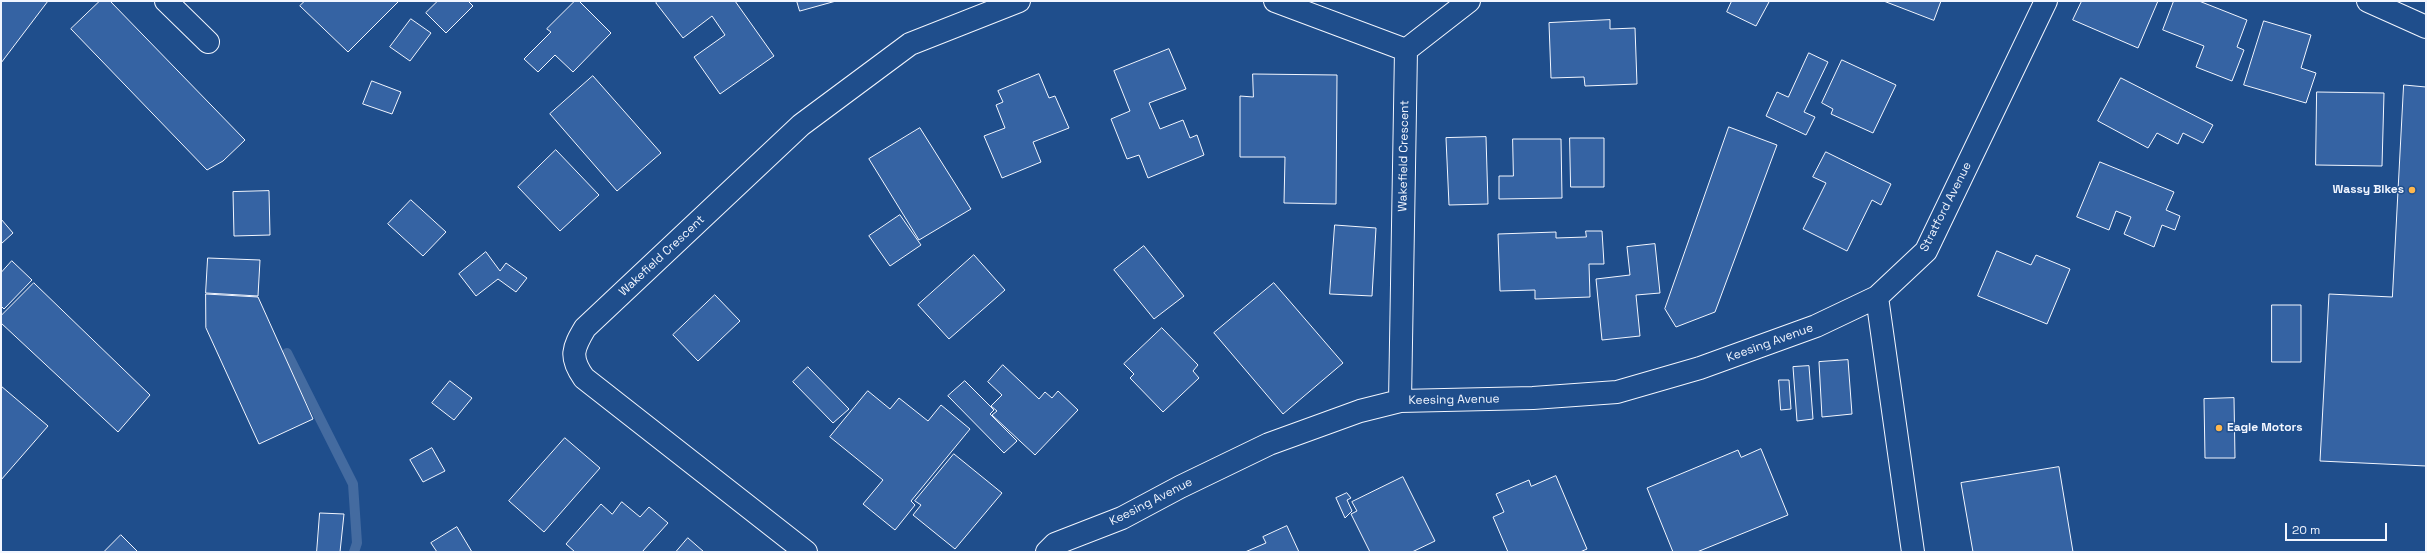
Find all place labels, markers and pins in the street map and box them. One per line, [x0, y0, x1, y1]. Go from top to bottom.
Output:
place label: Wassy Bikes [2333, 183, 2404, 197]
marker: Wassy Bikes [2407, 185, 2417, 195]
place label: Eagle Motors [2227, 421, 2303, 435]
marker: Eagle Motors [2214, 423, 2224, 433]

